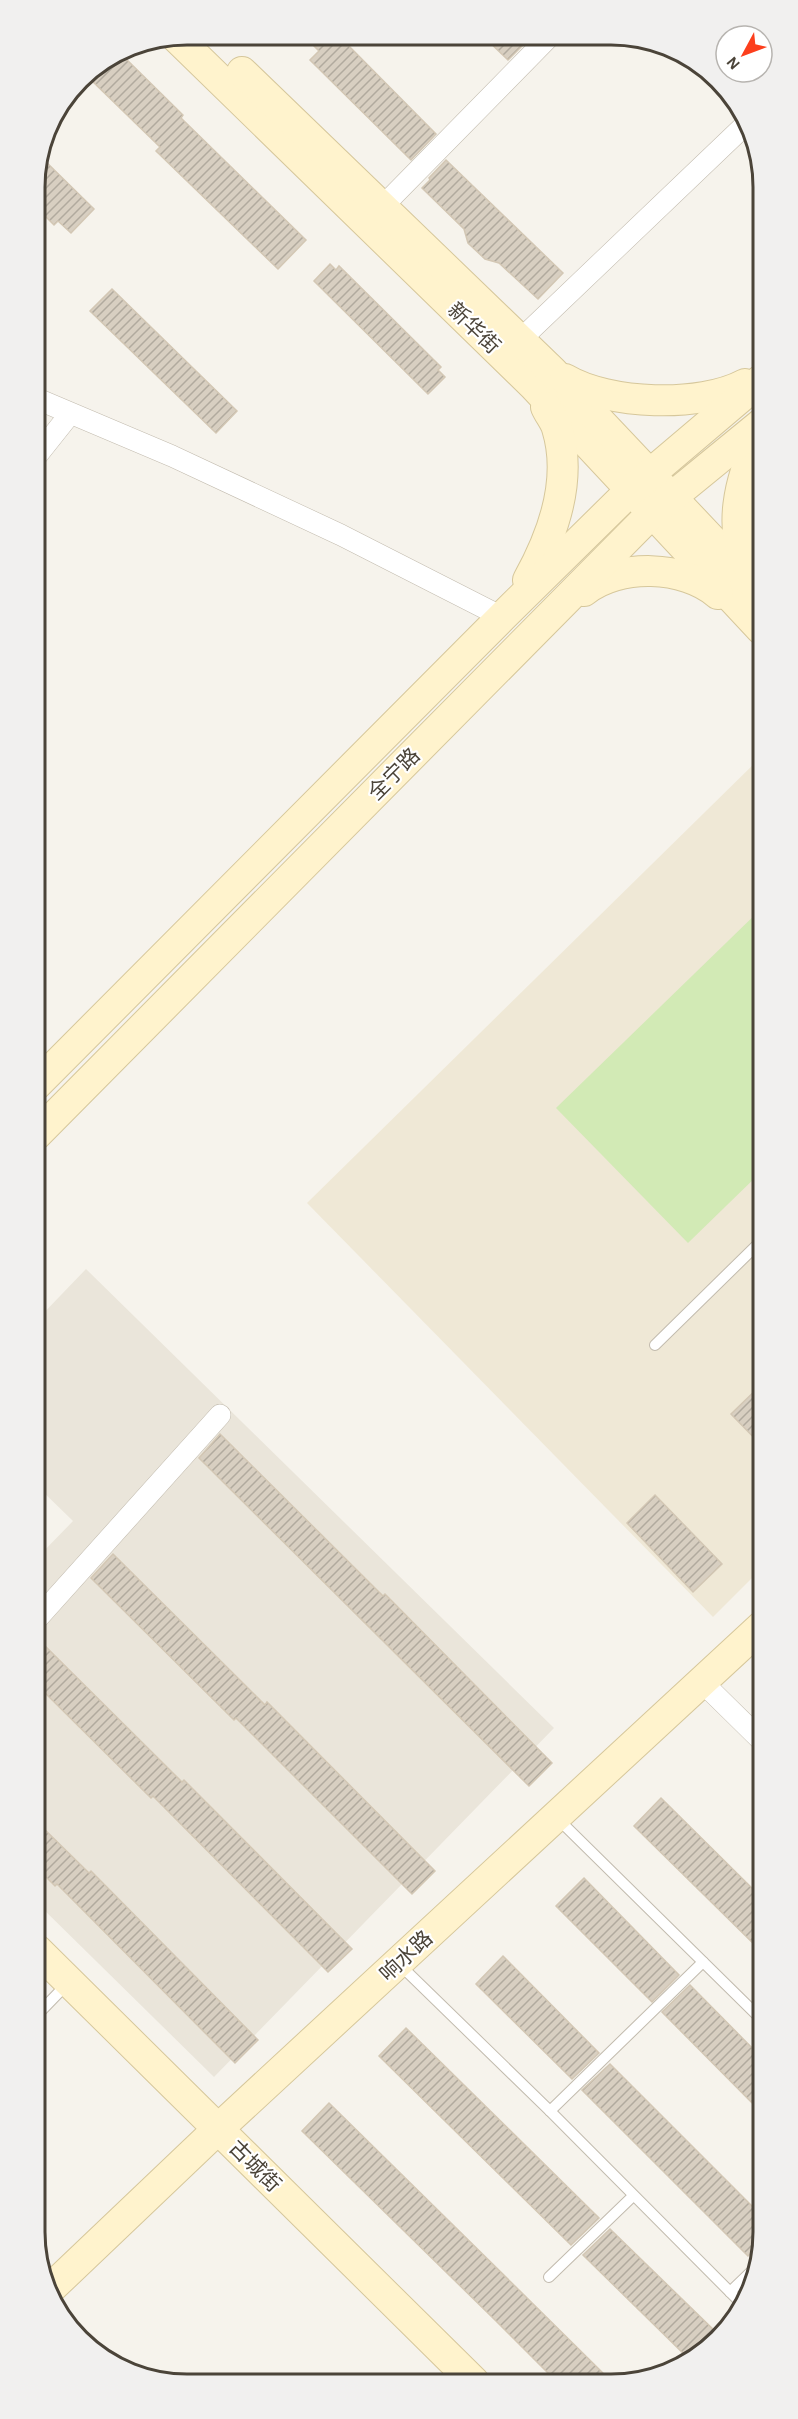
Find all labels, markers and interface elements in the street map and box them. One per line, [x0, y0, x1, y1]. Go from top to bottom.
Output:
north arrow [714, 24, 774, 84]
text: N [724, 54, 743, 73]
street label: 新华街 [444, 298, 504, 358]
street label: 全宁路 [364, 744, 424, 804]
street label: 响水路 [375, 1926, 437, 1986]
street label: 古城街 [225, 2136, 285, 2196]

